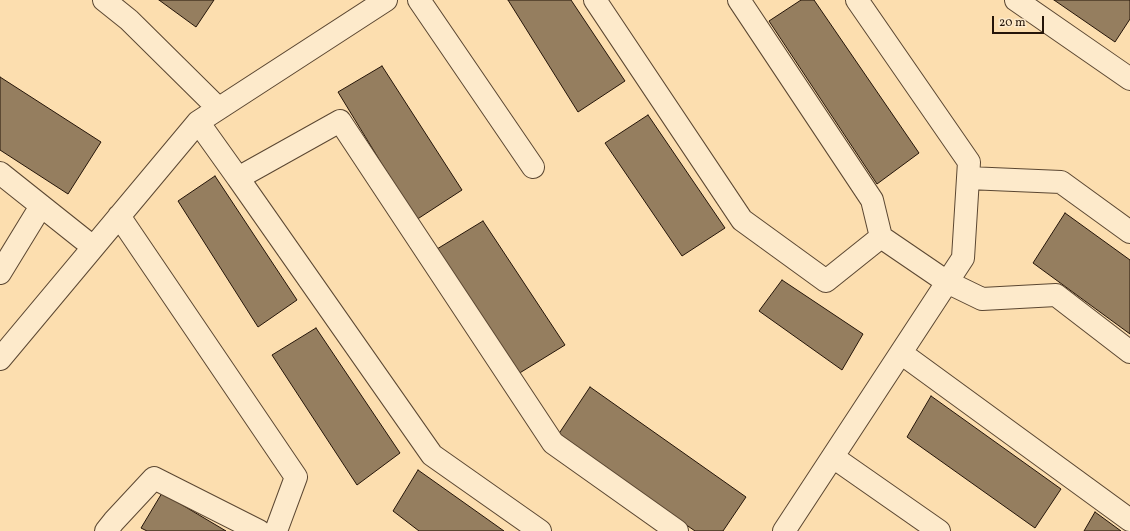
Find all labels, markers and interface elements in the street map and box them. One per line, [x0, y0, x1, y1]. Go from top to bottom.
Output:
scale bar [994, 8, 1046, 34]
text: 20 m [999, 15, 1026, 31]

